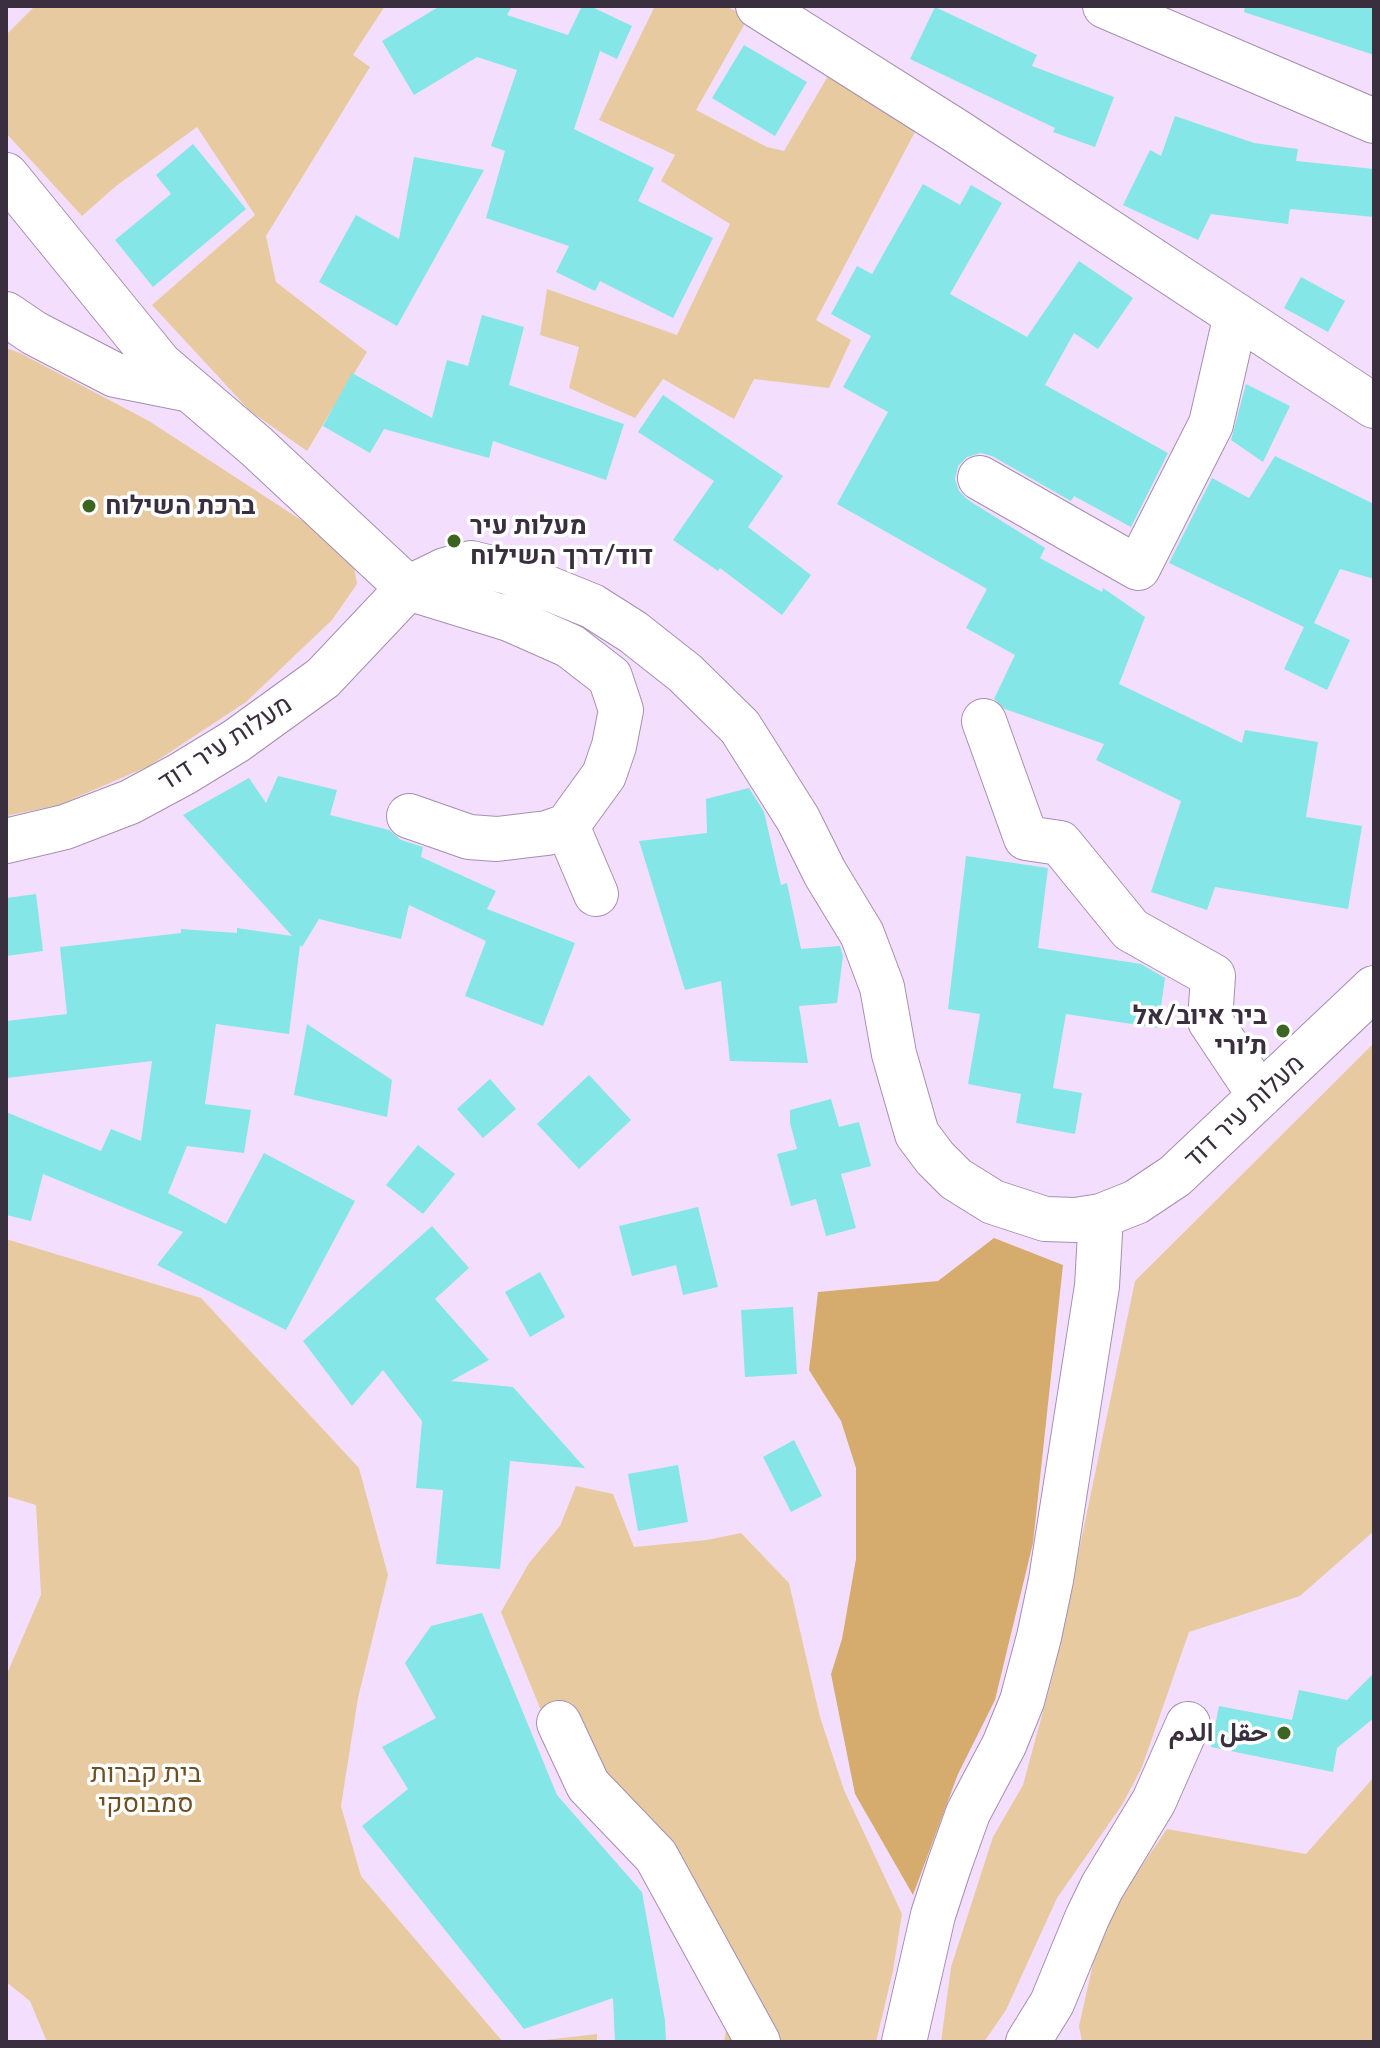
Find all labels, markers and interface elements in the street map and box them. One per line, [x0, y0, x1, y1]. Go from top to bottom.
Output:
place label: ברכת השילוח [105, 490, 255, 522]
marker: ברכת השילוח [80, 497, 98, 515]
place label: מעלות עיר דוד/דרך השילוח [470, 510, 653, 572]
marker: מעלות עיר דוד/דרך השילוח [445, 532, 463, 550]
street label: מעלות עיר דוד [153, 688, 297, 798]
place label: ביר איוב/אל ת׳ורי [1133, 1000, 1267, 1062]
marker: ביר איוב/אל ת׳ורי [1274, 1022, 1292, 1040]
street label: מעלות עיר דוד [1178, 1048, 1310, 1174]
place label: حقل الدم [1169, 1717, 1268, 1749]
marker: حقل الدم [1275, 1724, 1293, 1742]
park label: בית קברות סמבוסקי [91, 1758, 201, 1820]

